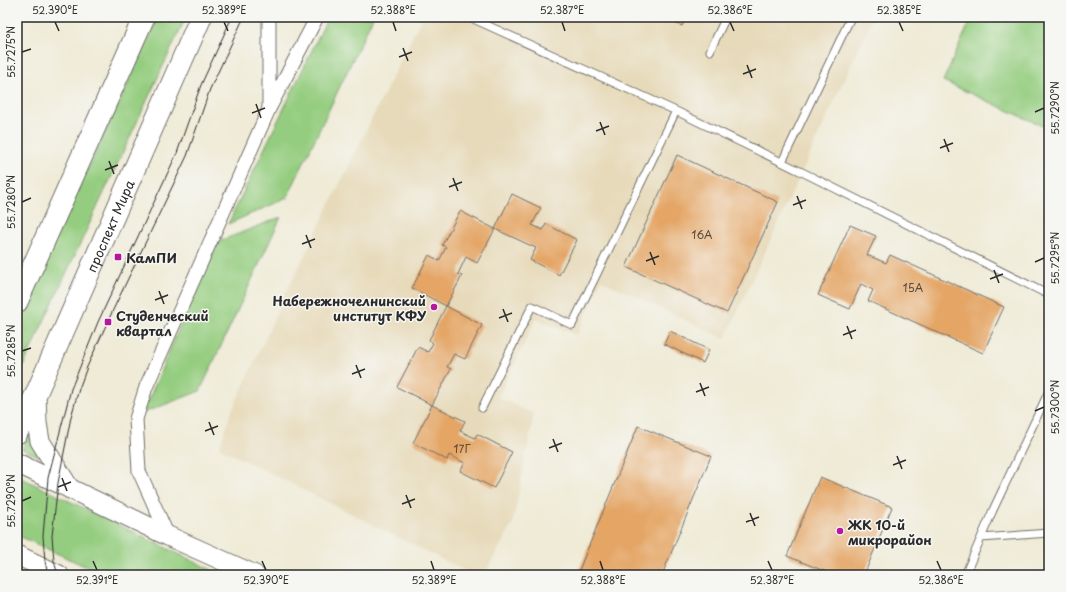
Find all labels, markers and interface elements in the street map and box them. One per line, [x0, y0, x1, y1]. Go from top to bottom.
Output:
text: 52.390°E [32, 2, 78, 17]
text: 52.389°E [201, 2, 247, 17]
text: 52.388°E [370, 2, 416, 17]
text: 52.387°E [540, 2, 584, 17]
text: 52.386°E [707, 2, 753, 17]
text: 52.385°E [876, 2, 922, 17]
text: 55.7275°N [3, 26, 18, 78]
text: 55.7290°N [1047, 81, 1062, 135]
text: 55.7280°N [3, 175, 18, 229]
street label: проспект Мира [81, 176, 138, 275]
house number: 16А [691, 226, 713, 243]
text: 55.7295°N [1047, 231, 1062, 284]
place label: КамПИ [126, 248, 177, 267]
marker: КамПИ [113, 252, 123, 262]
house number: 15А [903, 279, 924, 296]
place label: Набережночелнинский институт КФУ [272, 291, 427, 325]
marker: Набережночелнинский институт КФУ [429, 302, 439, 312]
place label: Студенческий квартал [116, 306, 209, 340]
marker: Студенческий квартал [103, 317, 113, 327]
text: 55.7285°N [3, 324, 18, 377]
text: 55.7300°N [1047, 379, 1062, 434]
house number: 17Г [454, 440, 470, 457]
text: 55.7290°N [3, 474, 18, 528]
place label: ЖК 10-й микрорайон [847, 515, 932, 549]
marker: ЖК 10-й микрорайон [835, 526, 845, 536]
text: 52.391°E [76, 572, 118, 587]
text: 52.390°E [243, 572, 289, 587]
text: 52.389°E [411, 572, 457, 587]
text: 52.388°E [580, 572, 626, 587]
text: 52.387°E [750, 572, 794, 587]
text: 52.386°E [918, 572, 964, 587]

